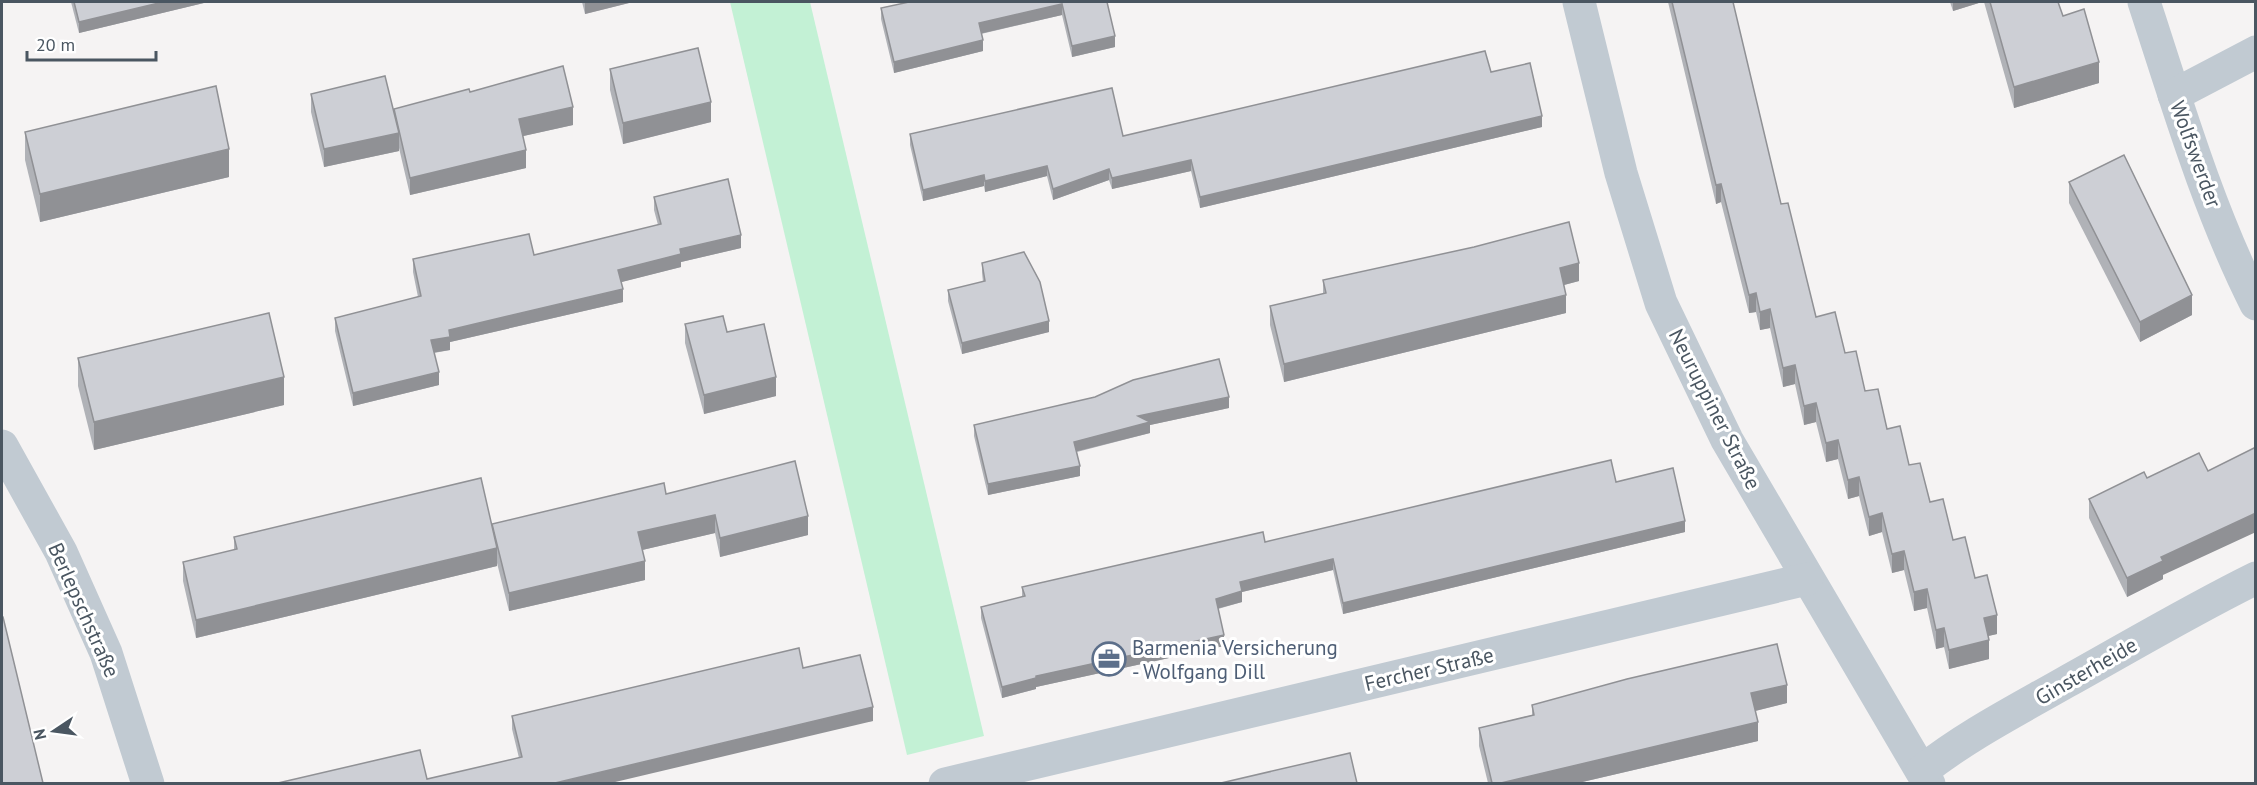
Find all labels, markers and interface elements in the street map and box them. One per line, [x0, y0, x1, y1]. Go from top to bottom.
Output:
scale bar [27, 24, 156, 62]
text: 20 m [36, 33, 75, 56]
street label: Wolfswerder [2164, 97, 2228, 211]
street label: Neuruppiner Straße [1663, 324, 1767, 494]
street label: Berlepschstraße [42, 538, 126, 682]
street label: Ginsterheide [2030, 631, 2142, 711]
place label: Barmenia Versicherung - Wolfgang Dill [1132, 634, 1338, 685]
office icon: Barmenia Versicherung - Wolfgang Dill [1091, 641, 1127, 677]
street label: Fercher Straße [1362, 641, 1496, 697]
north arrow [24, 701, 84, 761]
text: N [28, 727, 50, 742]

